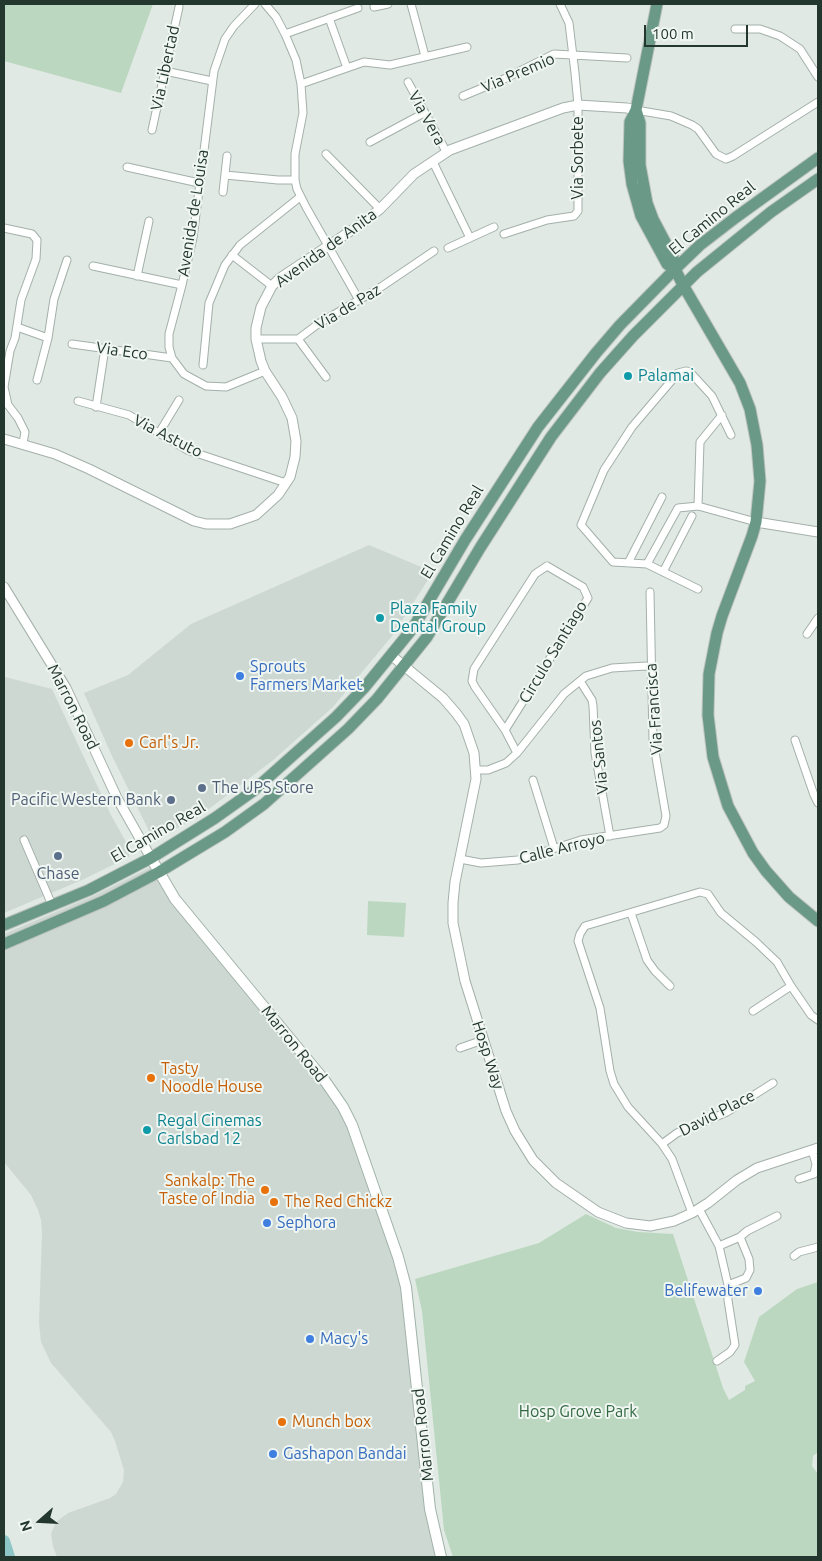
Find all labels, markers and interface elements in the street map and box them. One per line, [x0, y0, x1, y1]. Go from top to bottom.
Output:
scale bar [647, 15, 751, 47]
street label: Via Libertad [147, 24, 183, 112]
text: 100 m [652, 25, 694, 42]
street label: Via Premio [478, 49, 558, 97]
street label: Via Vera [404, 87, 450, 149]
street label: Via Sorbete [568, 116, 588, 200]
street label: Avenida de Louisa [173, 148, 213, 278]
street label: El Camino Real [665, 177, 759, 259]
street label: Avenida de Anita [271, 205, 381, 291]
street label: Via de Paz [312, 280, 384, 334]
street label: Via Eco [95, 338, 149, 364]
place label: Palamai [638, 366, 694, 386]
marker: Palamai [622, 370, 634, 382]
street label: Via Astuto [130, 410, 206, 462]
street label: El Camino Real [416, 482, 488, 582]
street label: Circulo Santiago [515, 597, 591, 707]
place label: Plaza Family Dental Group [390, 599, 486, 637]
marker: Plaza Family Dental Group [374, 612, 386, 624]
place label: Sprouts Farmers Market [250, 657, 363, 695]
street label: Marron Road [43, 661, 103, 753]
street label: Via Francisca [641, 662, 667, 756]
marker: Sprouts Farmers Market [234, 670, 246, 682]
street label: Via Santos [586, 719, 612, 795]
place label: Carl's Jr. [139, 733, 199, 753]
marker: Carl's Jr. [123, 737, 135, 749]
place label: The UPS Store [212, 778, 314, 798]
marker: The UPS Store [196, 782, 208, 794]
place label: Pacific Western Bank [11, 790, 161, 810]
marker: Pacific Western Bank [165, 794, 177, 806]
street label: El Camino Real [107, 797, 209, 867]
street label: Calle Arroyo [517, 828, 607, 868]
marker: Chase [52, 850, 64, 862]
place label: Chase [37, 864, 79, 884]
street label: Marron Road [257, 1002, 331, 1086]
street label: Hosp Way [468, 1018, 508, 1092]
place label: Tasty Noodle House [161, 1059, 263, 1097]
marker: Tasty Noodle House [145, 1072, 157, 1084]
street label: David Place [676, 1086, 758, 1140]
place label: Regal Cinemas Carlsbad 12 [157, 1111, 262, 1149]
marker: Regal Cinemas Carlsbad 12 [141, 1124, 153, 1136]
place label: Sankalp: The Taste of India [159, 1171, 255, 1209]
marker: Sankalp: The Taste of India [259, 1184, 271, 1196]
place label: The Red Chickz [284, 1192, 392, 1212]
marker: The Red Chickz [268, 1196, 280, 1208]
place label: Sephora [277, 1213, 336, 1233]
marker: Sephora [261, 1217, 273, 1229]
place label: Belifewater [664, 1281, 748, 1301]
marker: Belifewater [752, 1285, 764, 1297]
place label: Macy's [320, 1329, 368, 1349]
marker: Macy's [304, 1333, 316, 1345]
street label: Marron Road [409, 1388, 437, 1482]
park label: Hosp Grove Park [519, 1402, 637, 1422]
place label: Munch box [292, 1412, 371, 1432]
marker: Munch box [276, 1416, 288, 1428]
place label: Gashapon Bandai [283, 1444, 407, 1464]
marker: Gashapon Bandai [267, 1448, 279, 1460]
north arrow [15, 1496, 65, 1546]
text: N [17, 1518, 35, 1533]

